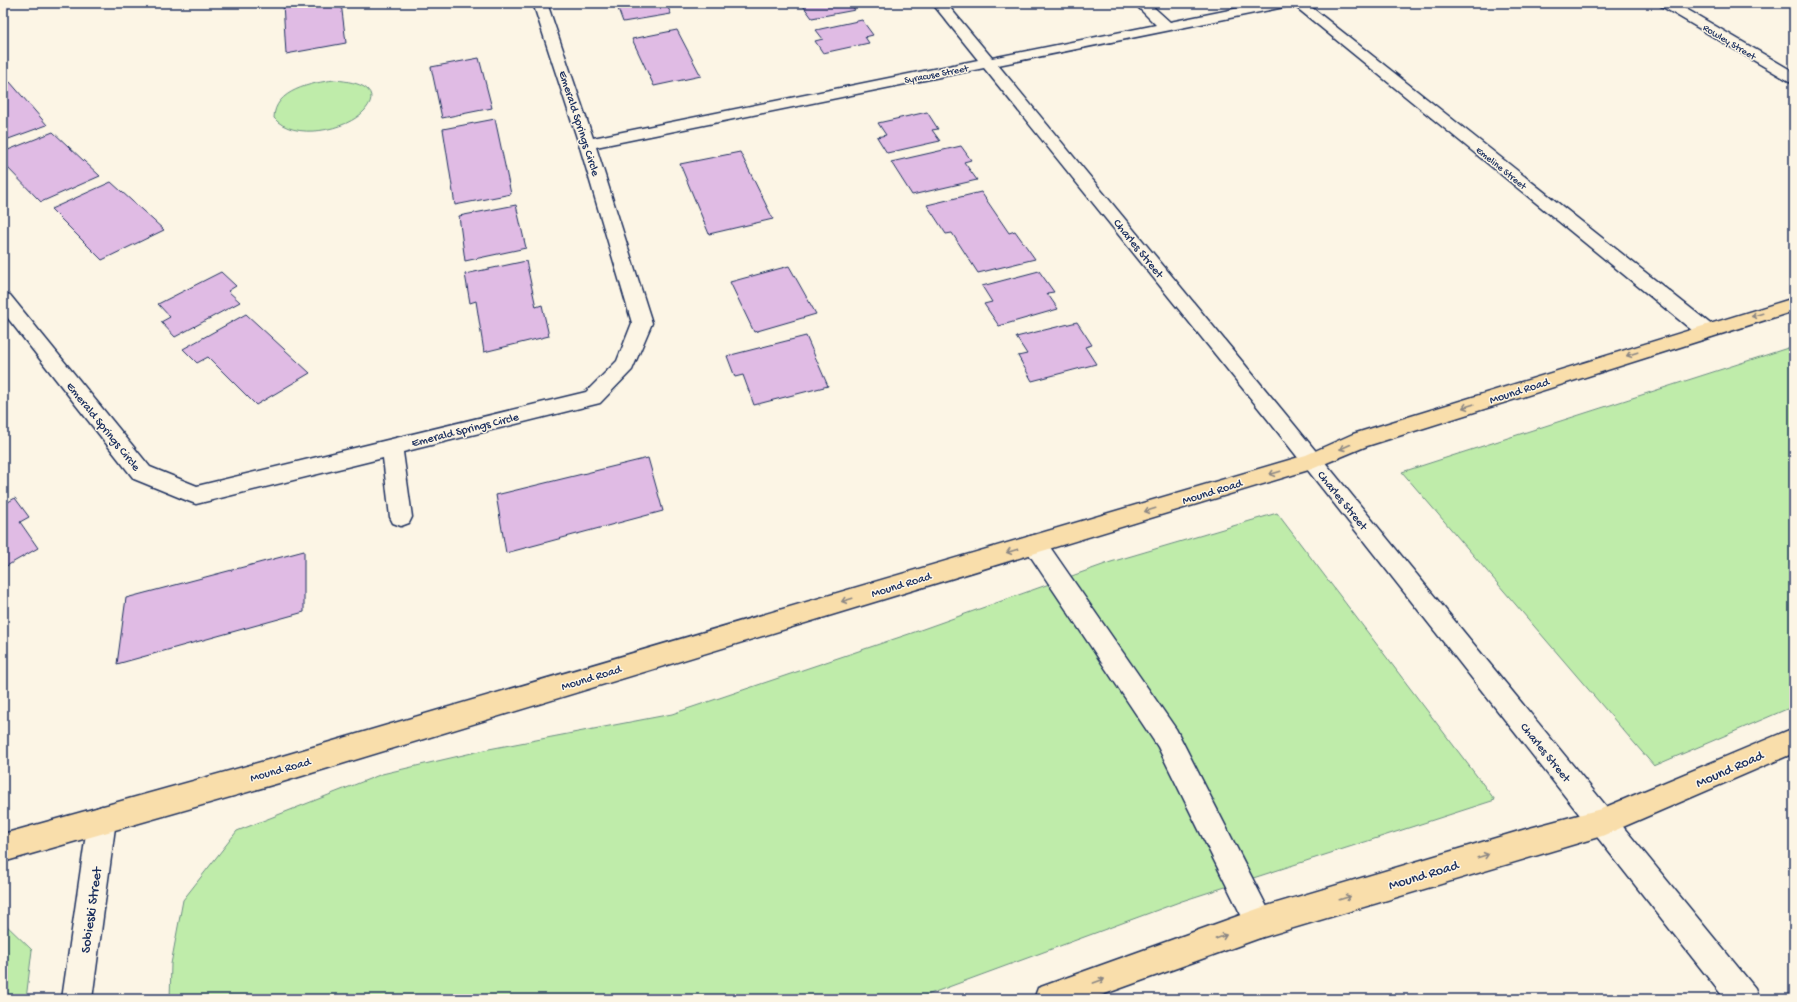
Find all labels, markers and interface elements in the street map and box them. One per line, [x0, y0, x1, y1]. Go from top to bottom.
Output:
street label: Rowley Street [1700, 22, 1758, 64]
street label: Syracuse Street [904, 63, 970, 87]
street label: Emerald Springs Circle [554, 69, 602, 179]
street label: Emeline Street [1473, 144, 1529, 193]
street label: Charles Street [1109, 217, 1166, 282]
one-way arrow [1750, 312, 1763, 319]
one-way arrow [1626, 351, 1639, 358]
street label: Mound Road [1488, 375, 1552, 408]
street label: Emerald Springs Circle [62, 380, 143, 475]
one-way arrow [1462, 403, 1475, 410]
street label: Emerald Springs Circle [410, 411, 521, 451]
one-way arrow [1340, 443, 1352, 451]
street label: Charles Street [1313, 469, 1370, 534]
one-way arrow [1268, 470, 1281, 477]
street label: Mound Road [1181, 477, 1245, 509]
one-way arrow [1144, 507, 1157, 514]
one-way arrow [1006, 548, 1019, 555]
street label: Mound Road [870, 570, 934, 602]
one-way arrow [841, 597, 854, 604]
street label: Mound Road [560, 663, 624, 695]
street label: Charles Street [1516, 721, 1573, 786]
street label: Mound Road [1694, 747, 1768, 793]
street label: Mound Road [249, 755, 313, 786]
one-way arrow [1476, 852, 1489, 859]
street label: Mound Road [1387, 857, 1463, 895]
street label: Sobieski Street [78, 865, 107, 954]
one-way arrow [1338, 894, 1351, 901]
one-way arrow [1215, 933, 1227, 941]
one-way arrow [1092, 977, 1104, 985]

